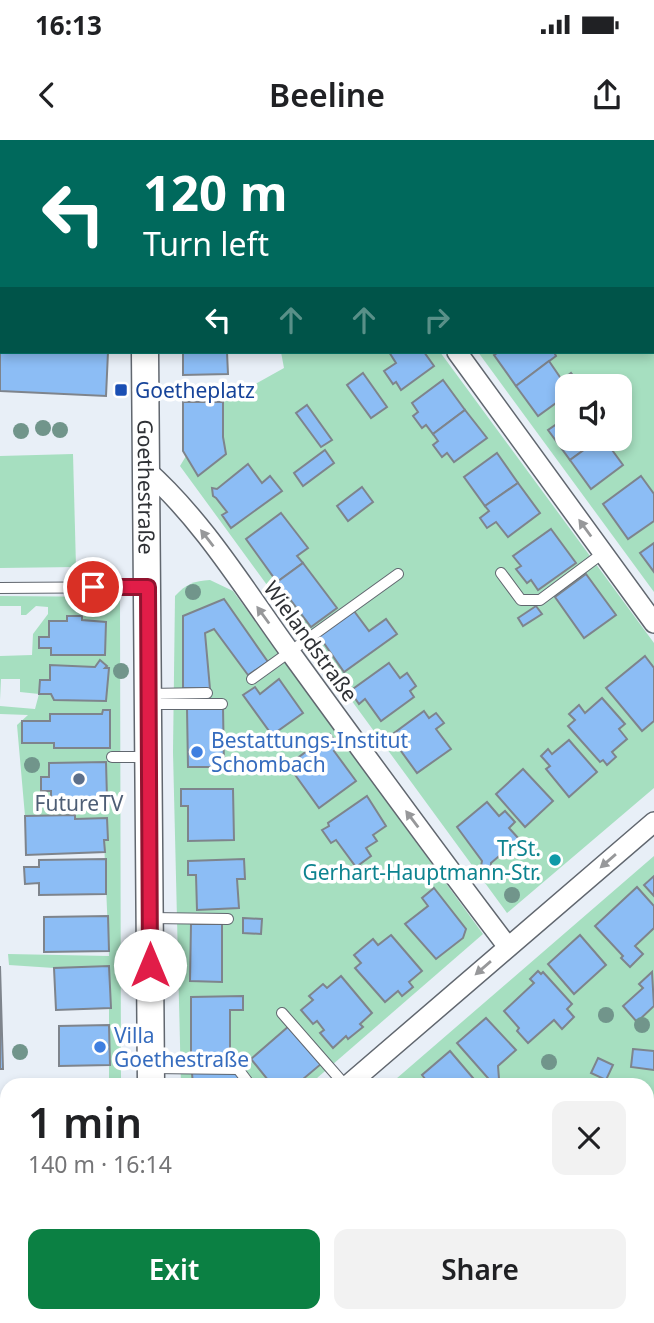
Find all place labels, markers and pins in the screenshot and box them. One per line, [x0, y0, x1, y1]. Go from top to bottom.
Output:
place label: Goetheplatz [135, 376, 255, 404]
marker: Goetheplatz [113, 382, 129, 398]
pin [63, 557, 123, 617]
place label: Bestattungs-Institut Schombach [211, 726, 408, 778]
marker: Bestattungs-Institut Schombach [189, 744, 205, 760]
marker: FutureTV [71, 771, 87, 787]
place label: FutureTV [35, 789, 124, 817]
place label: TrSt. Gerhart-Hauptmann-Str. [302, 834, 541, 886]
marker: TrSt. Gerhart-Hauptmann-Str. [547, 852, 563, 868]
place label: Villa Goethestraße [114, 1021, 249, 1073]
marker: Villa Goethestraße [92, 1039, 108, 1055]

